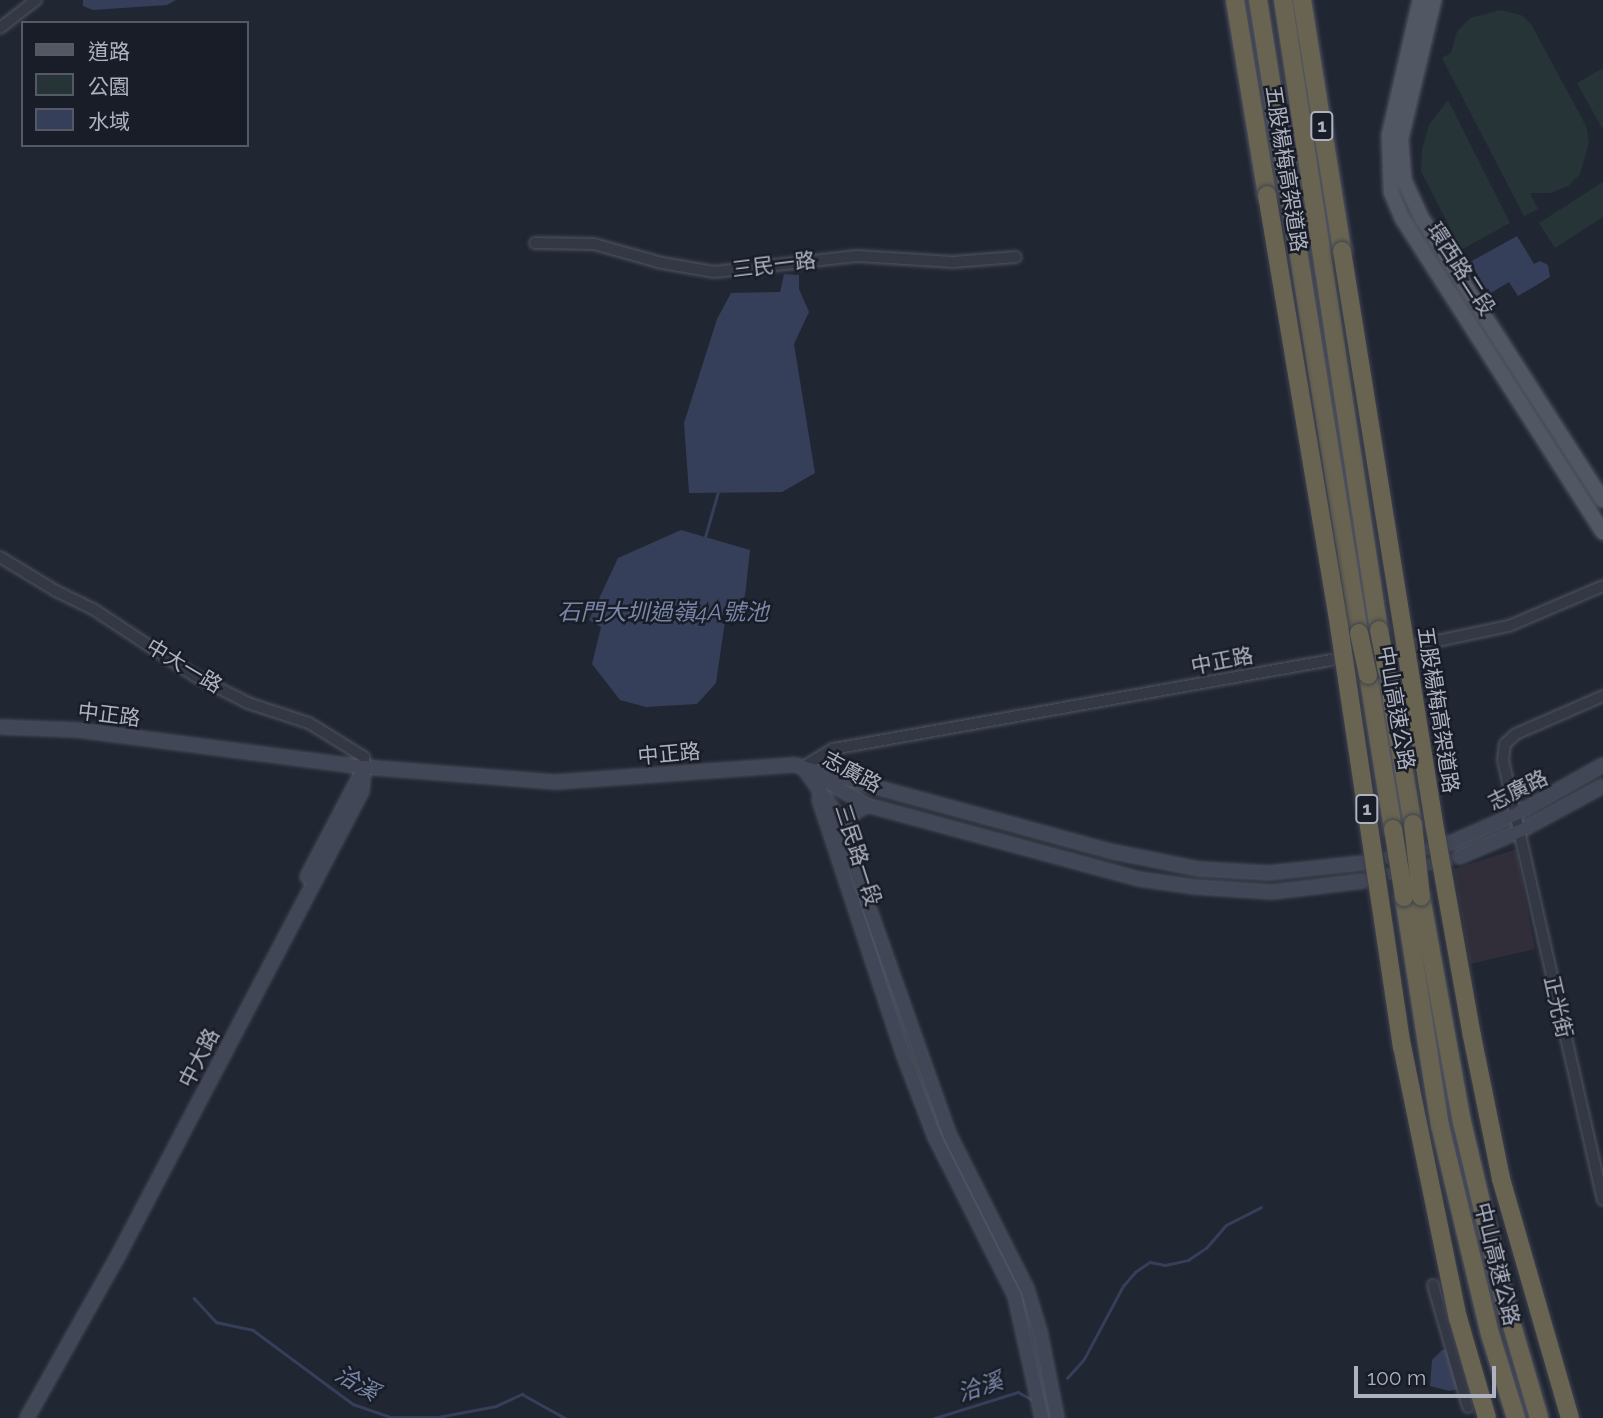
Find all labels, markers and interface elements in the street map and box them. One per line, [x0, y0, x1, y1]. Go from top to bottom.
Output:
legend [21, 21, 248, 147]
text: 道路 [88, 39, 130, 64]
text: 公園 [88, 74, 130, 99]
street label: 五股楊梅高架道路 [1260, 84, 1312, 254]
text: 水域 [88, 109, 130, 134]
road number: 1 [1310, 110, 1334, 142]
street label: 環西路二段 [1422, 218, 1500, 320]
street label: 三民一路 [731, 247, 817, 283]
water label: 石門大圳過嶺4A號池 [557, 598, 769, 626]
street label: 五股楊梅高架道路 [1412, 625, 1464, 795]
street label: 中大一路 [142, 634, 226, 698]
street label: 中正路 [1189, 643, 1255, 679]
street label: 中山高速公路 [1373, 644, 1419, 772]
street label: 中正路 [76, 699, 142, 731]
street label: 中正路 [637, 739, 701, 769]
street label: 志廣路 [818, 746, 886, 798]
street label: 志廣路 [1484, 765, 1552, 815]
road number: 1 [1355, 794, 1379, 824]
street label: 三民路一段 [830, 801, 886, 909]
street label: 正光街 [1539, 973, 1577, 1041]
street label: 中大路 [173, 1024, 225, 1092]
street label: 中山高速公路 [1470, 1200, 1524, 1328]
scale bar [1358, 1352, 1500, 1396]
water label: 洽溪 [330, 1360, 384, 1406]
text: 100 m [1367, 1365, 1426, 1390]
water label: 洽溪 [954, 1367, 1006, 1407]

